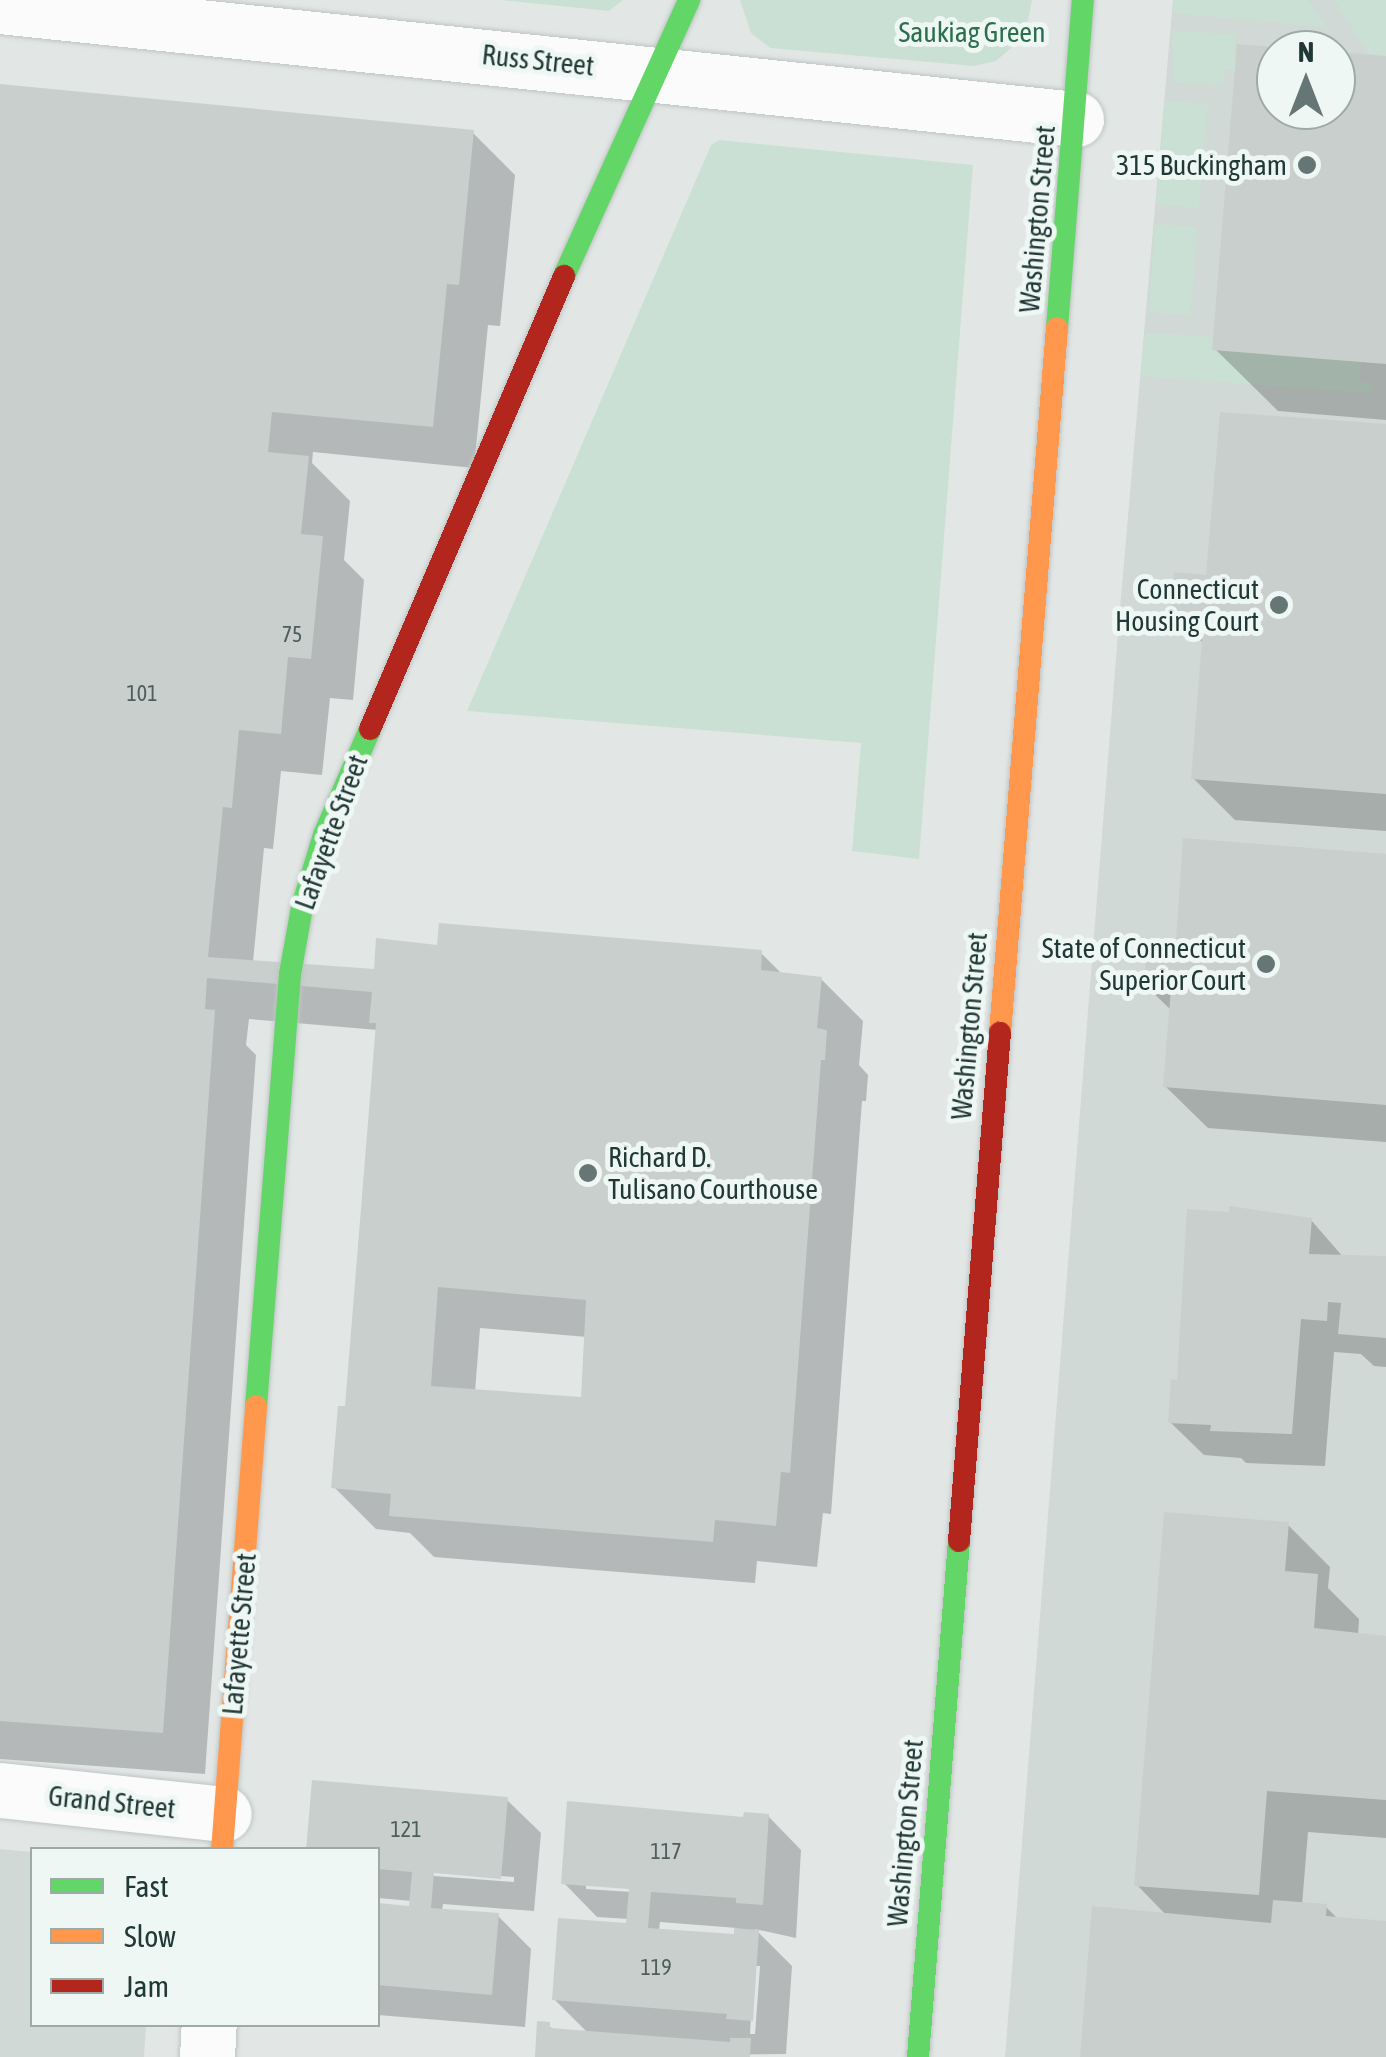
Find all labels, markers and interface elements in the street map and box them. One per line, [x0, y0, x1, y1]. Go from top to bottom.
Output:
park label: Saukiag Green [898, 15, 1046, 49]
north arrow [1256, 30, 1356, 130]
text: N [1298, 36, 1314, 68]
street label: Russ Street [480, 37, 596, 83]
street label: Washington Street [1012, 124, 1062, 314]
place label: 315 Buckingham [1116, 148, 1287, 182]
marker: 315 Buckingham [1296, 154, 1318, 176]
place label: Connecticut Housing Court [1115, 572, 1259, 638]
marker: Connecticut Housing Court [1268, 594, 1290, 616]
house number: 75 [282, 622, 302, 648]
house number: 101 [126, 681, 158, 707]
street label: Lafayette Street [287, 750, 375, 914]
street label: Washington Street [944, 931, 994, 1121]
place label: State of Connecticut Superior Court [1042, 931, 1246, 997]
marker: State of Connecticut Superior Court [1255, 953, 1277, 975]
place label: Richard D. Tulisano Courthouse [608, 1140, 818, 1206]
marker: Richard D. Tulisano Courthouse [577, 1162, 599, 1184]
street label: Lafayette Street [215, 1552, 263, 1716]
street label: Washington Street [880, 1738, 930, 1928]
street label: Grand Street [47, 1779, 177, 1825]
house number: 121 [390, 1817, 422, 1843]
house number: 117 [650, 1839, 682, 1865]
legend [30, 1847, 380, 2027]
text: Fast [124, 1869, 169, 1903]
text: Slow [124, 1919, 176, 1953]
house number: 119 [640, 1955, 672, 1981]
text: Jam [124, 1969, 169, 2003]

